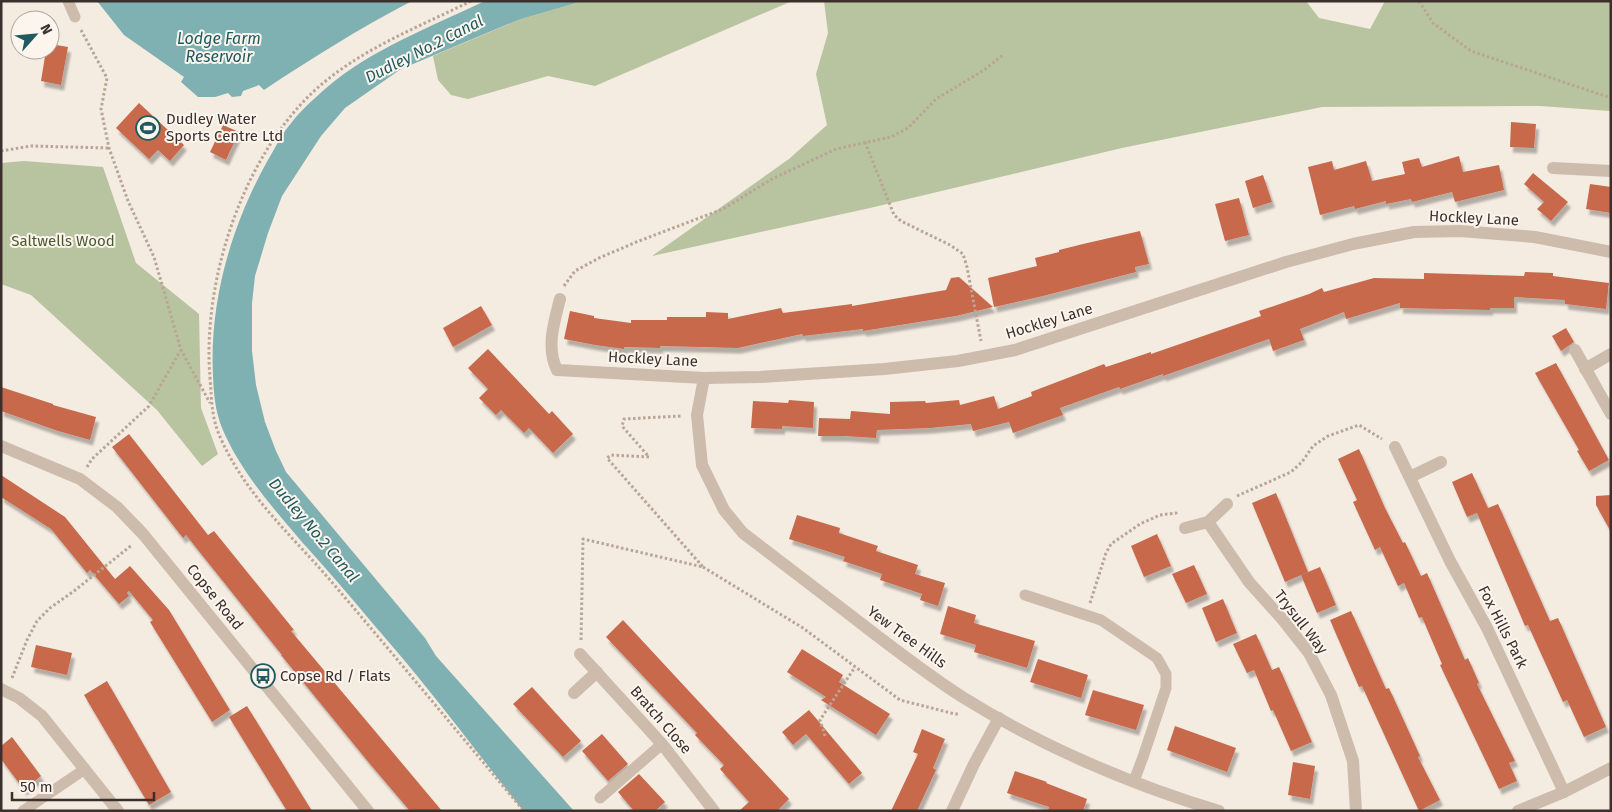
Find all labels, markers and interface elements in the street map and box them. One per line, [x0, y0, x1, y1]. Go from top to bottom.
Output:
north arrow [10, 10, 60, 60]
water label: Dudley No.2 Canal [362, 11, 486, 87]
text: N [36, 21, 56, 37]
water label: Lodge Farm Reservoir [177, 29, 261, 66]
place label: Dudley Water Sports Centre Ltd [166, 110, 283, 145]
sports icon: Dudley Water Sports Centre Ltd [135, 115, 161, 141]
street label: Hockley Lane [1429, 207, 1519, 229]
park label: Saltwells Wood [11, 232, 115, 250]
street label: Hockley Lane [1003, 299, 1095, 343]
street label: Hockley Lane [608, 348, 698, 370]
water label: Dudley No.2 Canal [265, 474, 363, 586]
street label: Copse Road [183, 560, 247, 634]
street label: Fox Hills Park [1474, 583, 1532, 672]
street label: Trysull Way [1270, 586, 1332, 658]
street label: Yew Tree Hills [864, 602, 950, 672]
bus stop icon: Copse Rd / Flats [250, 663, 276, 689]
place label: Copse Rd / Flats [280, 667, 391, 685]
street label: Bratch Close [627, 682, 695, 758]
scale bar [12, 770, 155, 802]
text: 50 m [20, 778, 53, 796]

